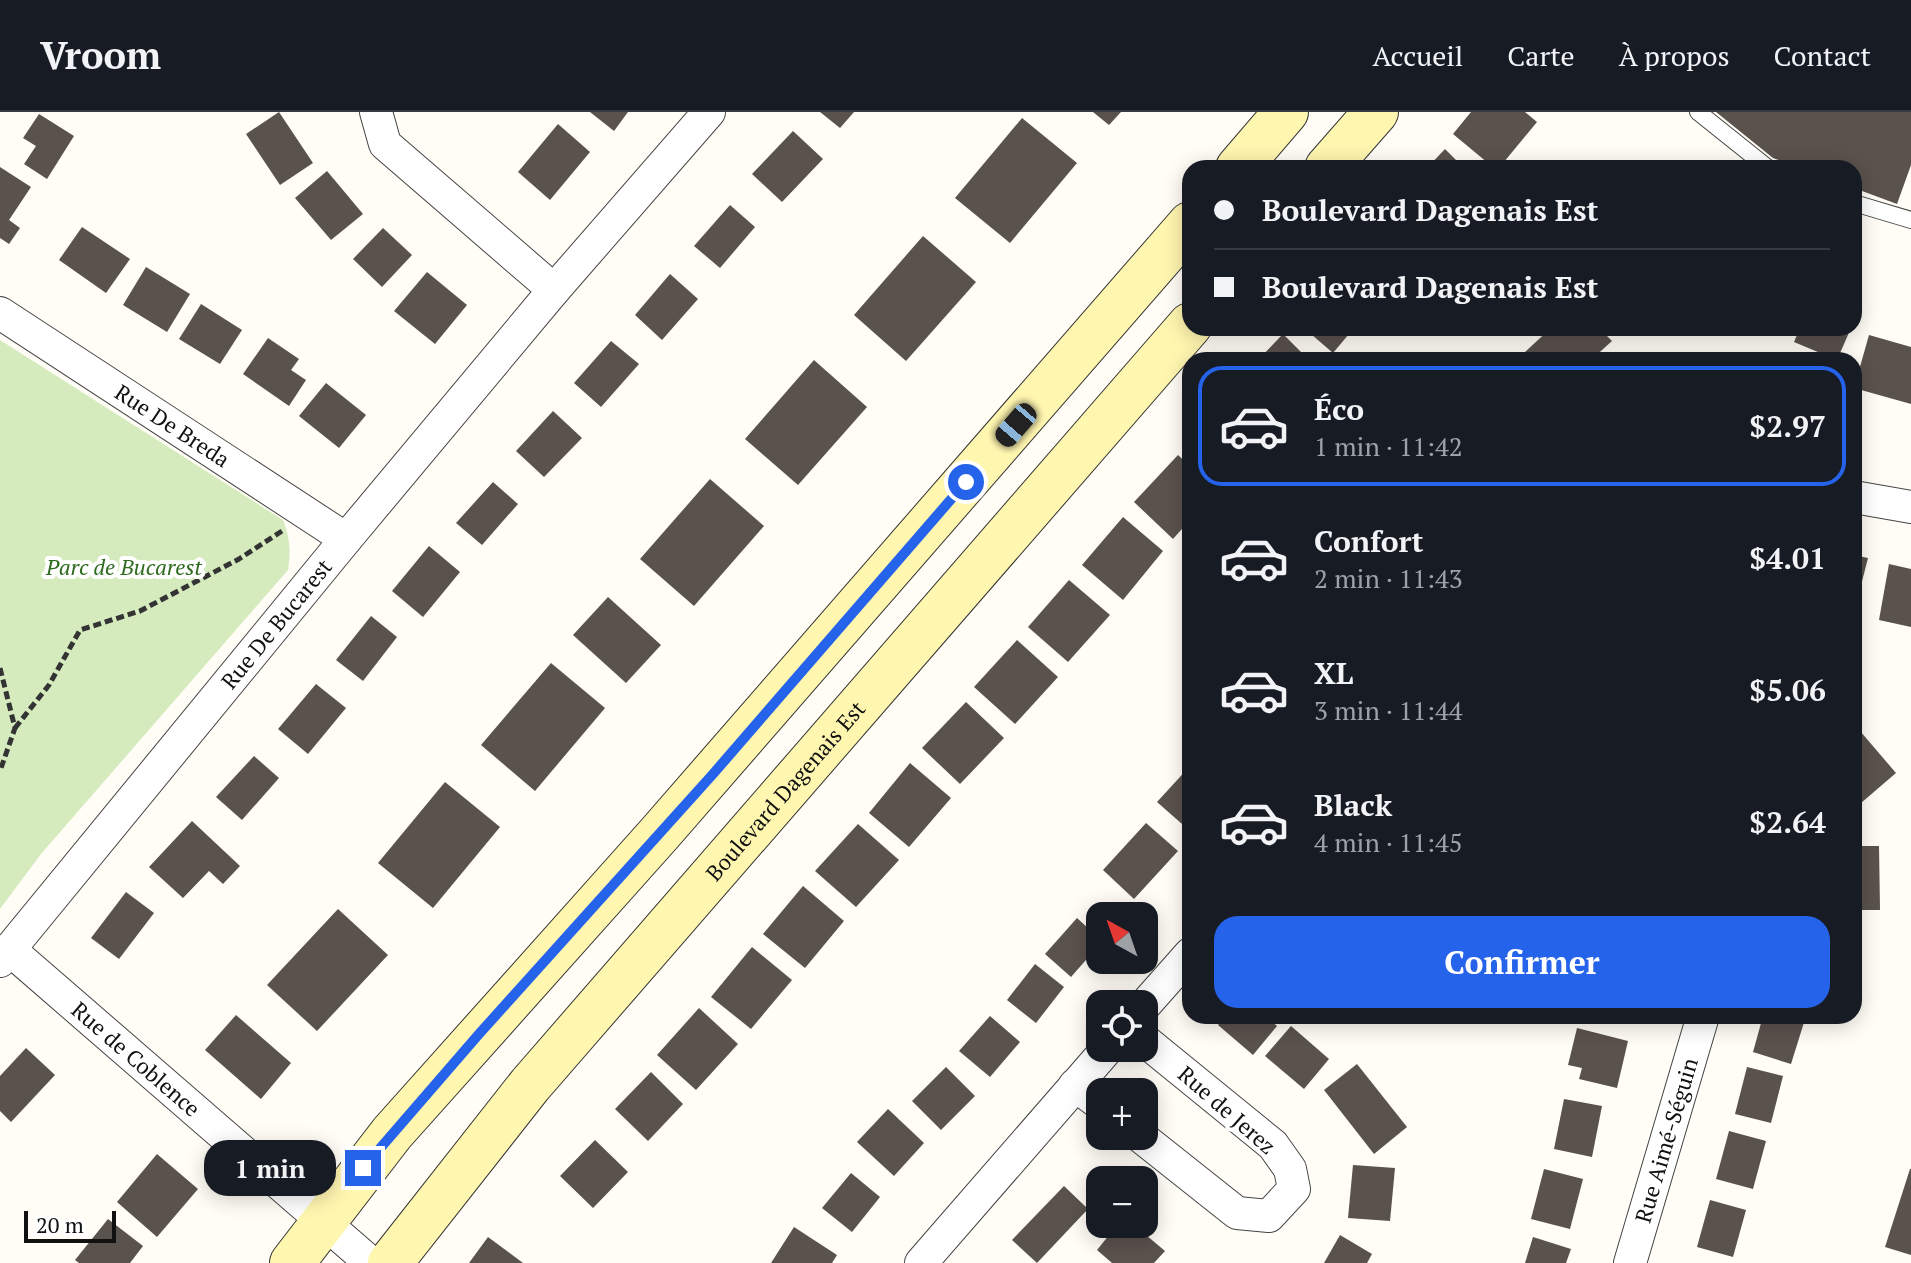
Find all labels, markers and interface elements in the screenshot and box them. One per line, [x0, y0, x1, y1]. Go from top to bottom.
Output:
text: Vroom [40, 30, 161, 80]
text: Accueil [1373, 37, 1463, 74]
text: Carte [1507, 37, 1575, 74]
text: À propos [1619, 37, 1730, 74]
text: Contact [1774, 37, 1871, 74]
text: Boulevard Dagenais Est [1262, 190, 1599, 230]
text: Boulevard Dagenais Est [1262, 267, 1599, 307]
street label: Rue De Breda [110, 377, 236, 473]
text: Éco [1314, 389, 1364, 429]
icon: car [1218, 390, 1290, 462]
car [991, 399, 1041, 451]
text: $2.97 [1749, 406, 1826, 446]
text: 1 min · 11:42 [1314, 429, 1463, 463]
route start [948, 464, 984, 500]
text: Confort [1314, 521, 1424, 561]
icon: car [1218, 522, 1290, 594]
text: $4.01 [1749, 538, 1826, 578]
park label: Parc de Bucarest [45, 552, 202, 581]
street label: Rue De Bucarest [214, 553, 338, 695]
text: 2 min · 11:43 [1314, 561, 1463, 595]
text: XL [1314, 653, 1353, 693]
icon: car [1218, 654, 1290, 726]
text: $5.06 [1749, 670, 1826, 710]
text: 3 min · 11:44 [1314, 693, 1463, 727]
street label: Boulevard Dagenais Est [699, 694, 871, 887]
text: Black [1314, 785, 1392, 825]
icon: car [1218, 786, 1290, 858]
text: $2.64 [1749, 802, 1826, 842]
text: 4 min · 11:45 [1314, 825, 1463, 859]
north arrow [1086, 902, 1158, 974]
map controls [1086, 902, 1158, 1238]
button: Confirmer [1214, 916, 1830, 1008]
button: locate [1086, 990, 1158, 1062]
street label: Rue de Coblence [66, 995, 207, 1122]
street label: Rue Aimé-Séguin [1628, 1054, 1704, 1226]
street label: Rue de Jerez [1172, 1059, 1282, 1160]
button: + [1086, 1078, 1158, 1150]
callout: 1 min [203, 1140, 335, 1196]
route end [345, 1150, 381, 1186]
text: 1 min [234, 1151, 306, 1185]
button: − [1086, 1166, 1158, 1238]
scale bar [24, 1207, 116, 1243]
text: 20 m [36, 1210, 84, 1239]

